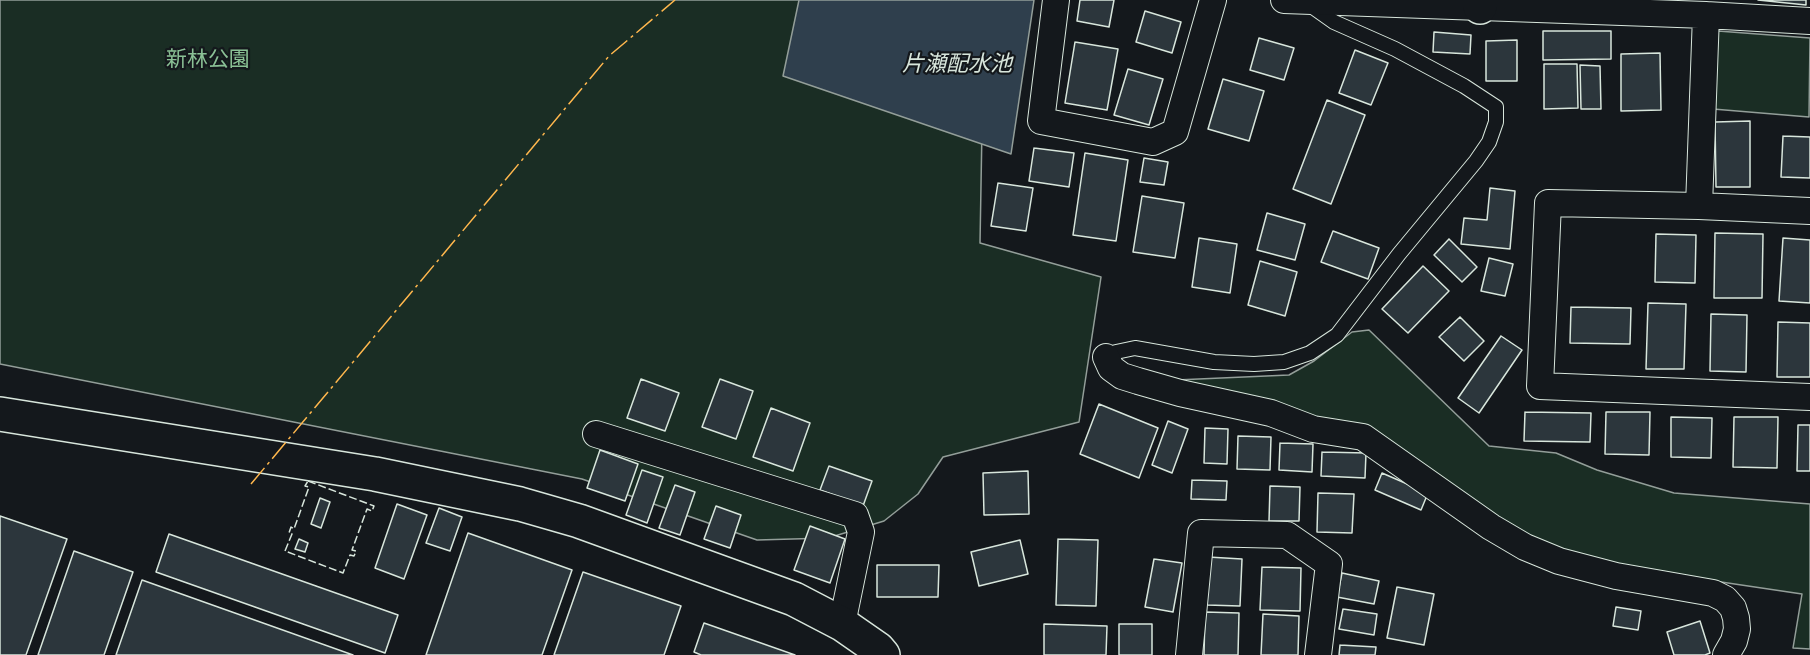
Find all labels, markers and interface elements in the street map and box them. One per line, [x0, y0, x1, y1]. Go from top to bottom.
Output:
park label: 新林公園 [166, 48, 250, 74]
water label: 片瀬配水池 [902, 53, 1012, 79]

